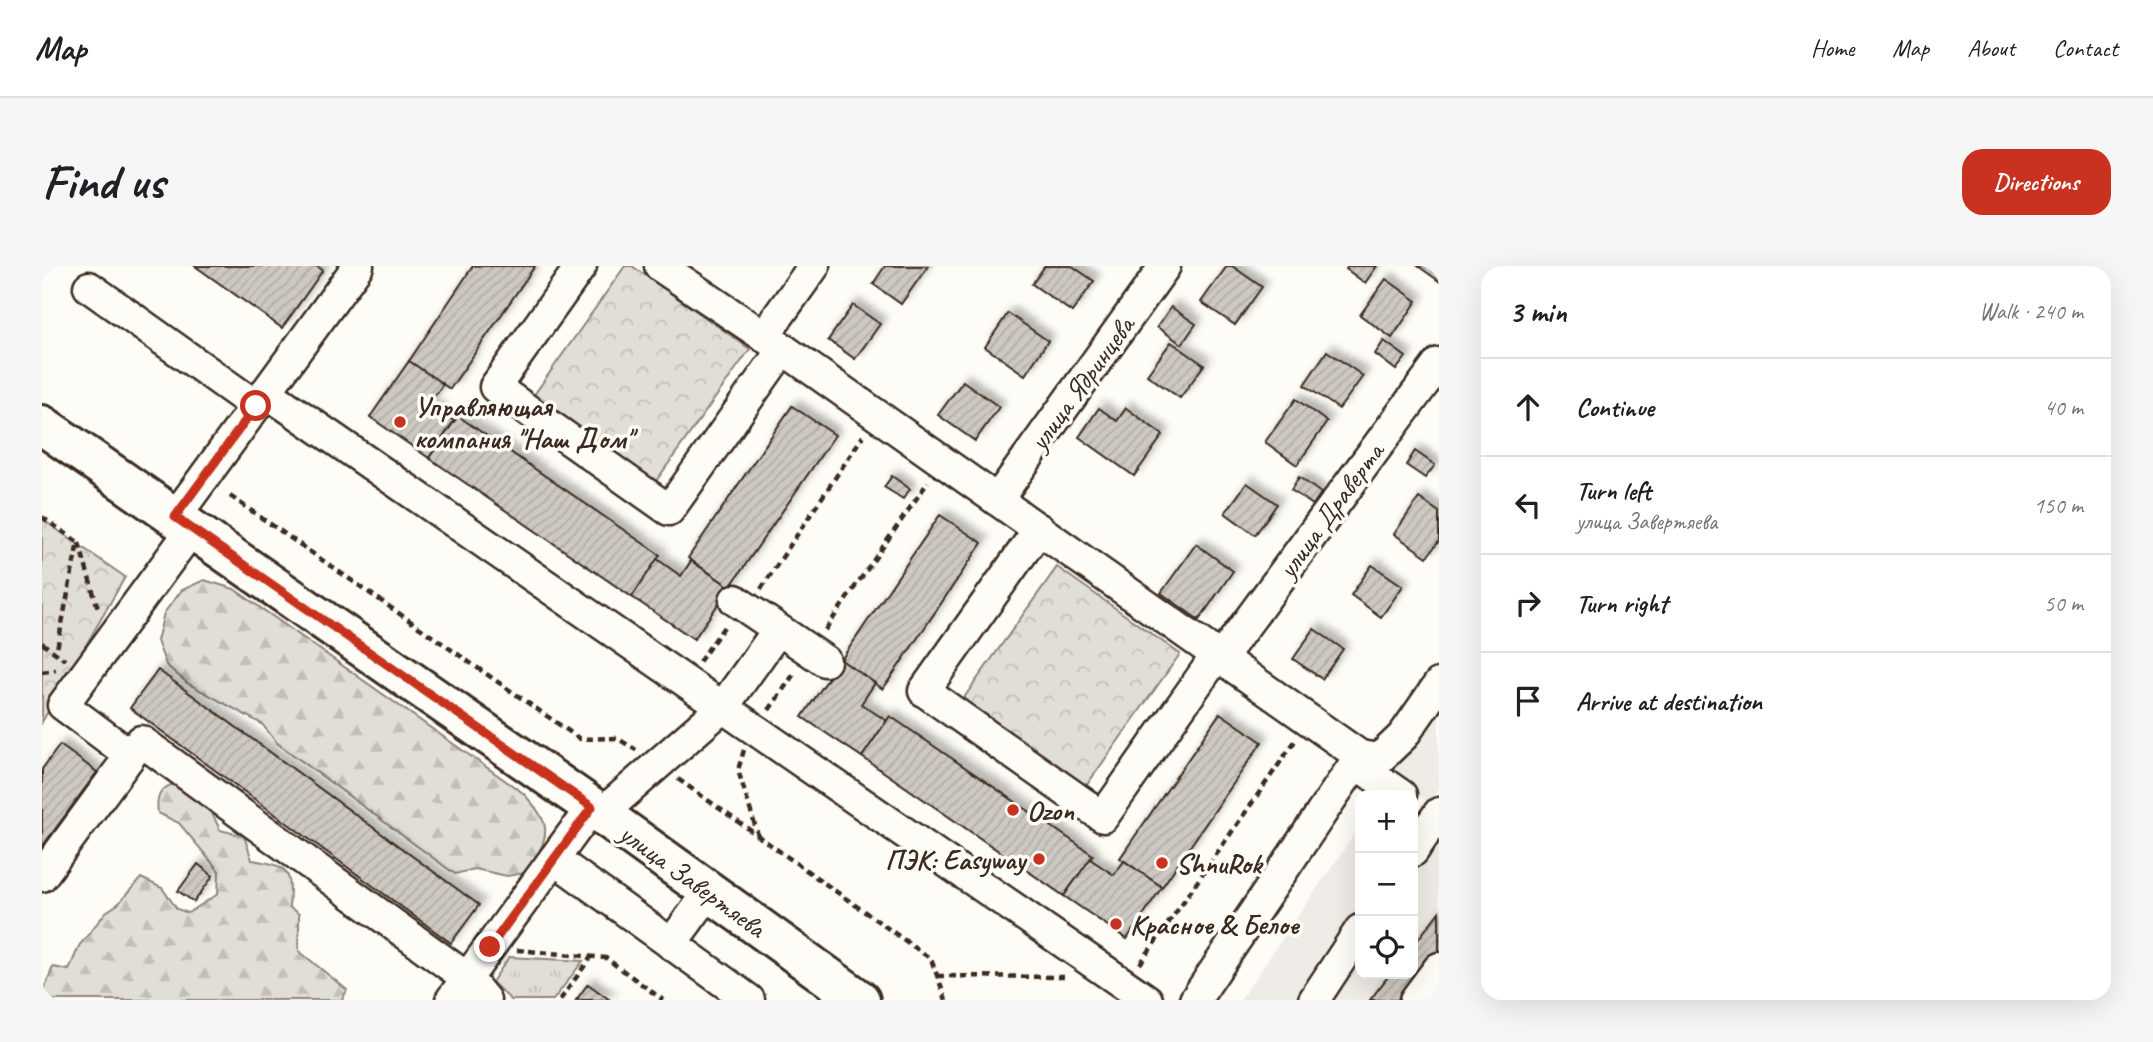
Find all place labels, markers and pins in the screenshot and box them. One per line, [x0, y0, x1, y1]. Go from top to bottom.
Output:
place label: Управляющая компания "Наш Дом" [414, 389, 639, 456]
marker: Управляющая компания "Наш Дом" [392, 414, 408, 430]
place label: Ozon [1027, 793, 1075, 828]
marker: Ozon [1005, 802, 1021, 818]
place label: ПЭК: Easyway [885, 842, 1027, 878]
place label: ShnuRok [1176, 846, 1264, 881]
marker: ПЭК: Easyway [1031, 851, 1047, 867]
marker: ShnuRok [1154, 855, 1170, 871]
place label: Красное & Белое [1130, 907, 1301, 942]
marker: Красное & Белое [1108, 916, 1124, 932]

